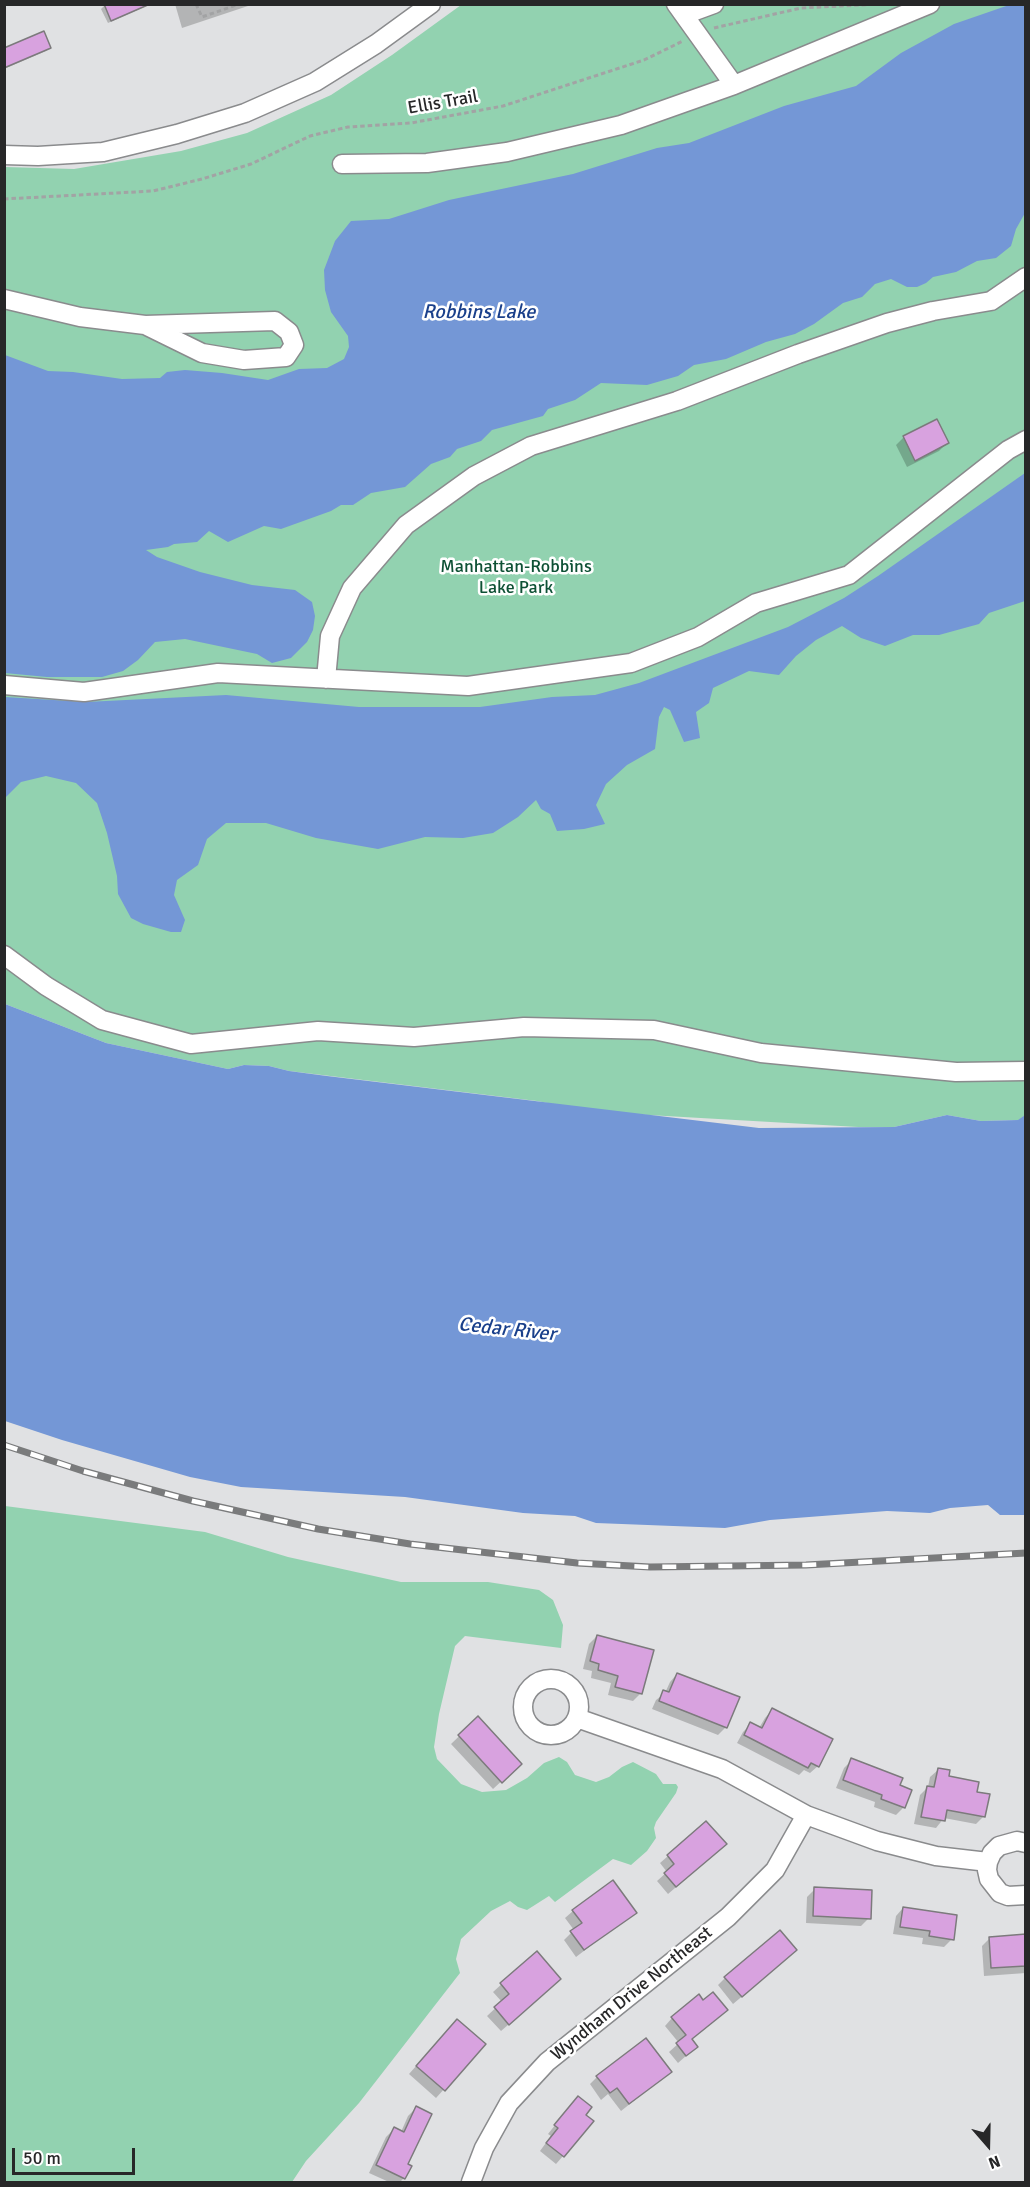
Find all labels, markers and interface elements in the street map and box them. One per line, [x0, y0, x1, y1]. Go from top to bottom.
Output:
street label: Ellis Trail [406, 86, 480, 120]
water label: Robbins Lake [423, 301, 535, 325]
park label: Manhattan-Robbins Lake Park [440, 556, 592, 598]
water label: Cedar River [457, 1313, 557, 1347]
street label: Wyndham Drive Northeast [547, 1922, 717, 2066]
north arrow [958, 2115, 1018, 2175]
scale bar [15, 2136, 138, 2174]
text: 50 m [23, 2147, 61, 2169]
text: N [986, 2151, 1003, 2173]

